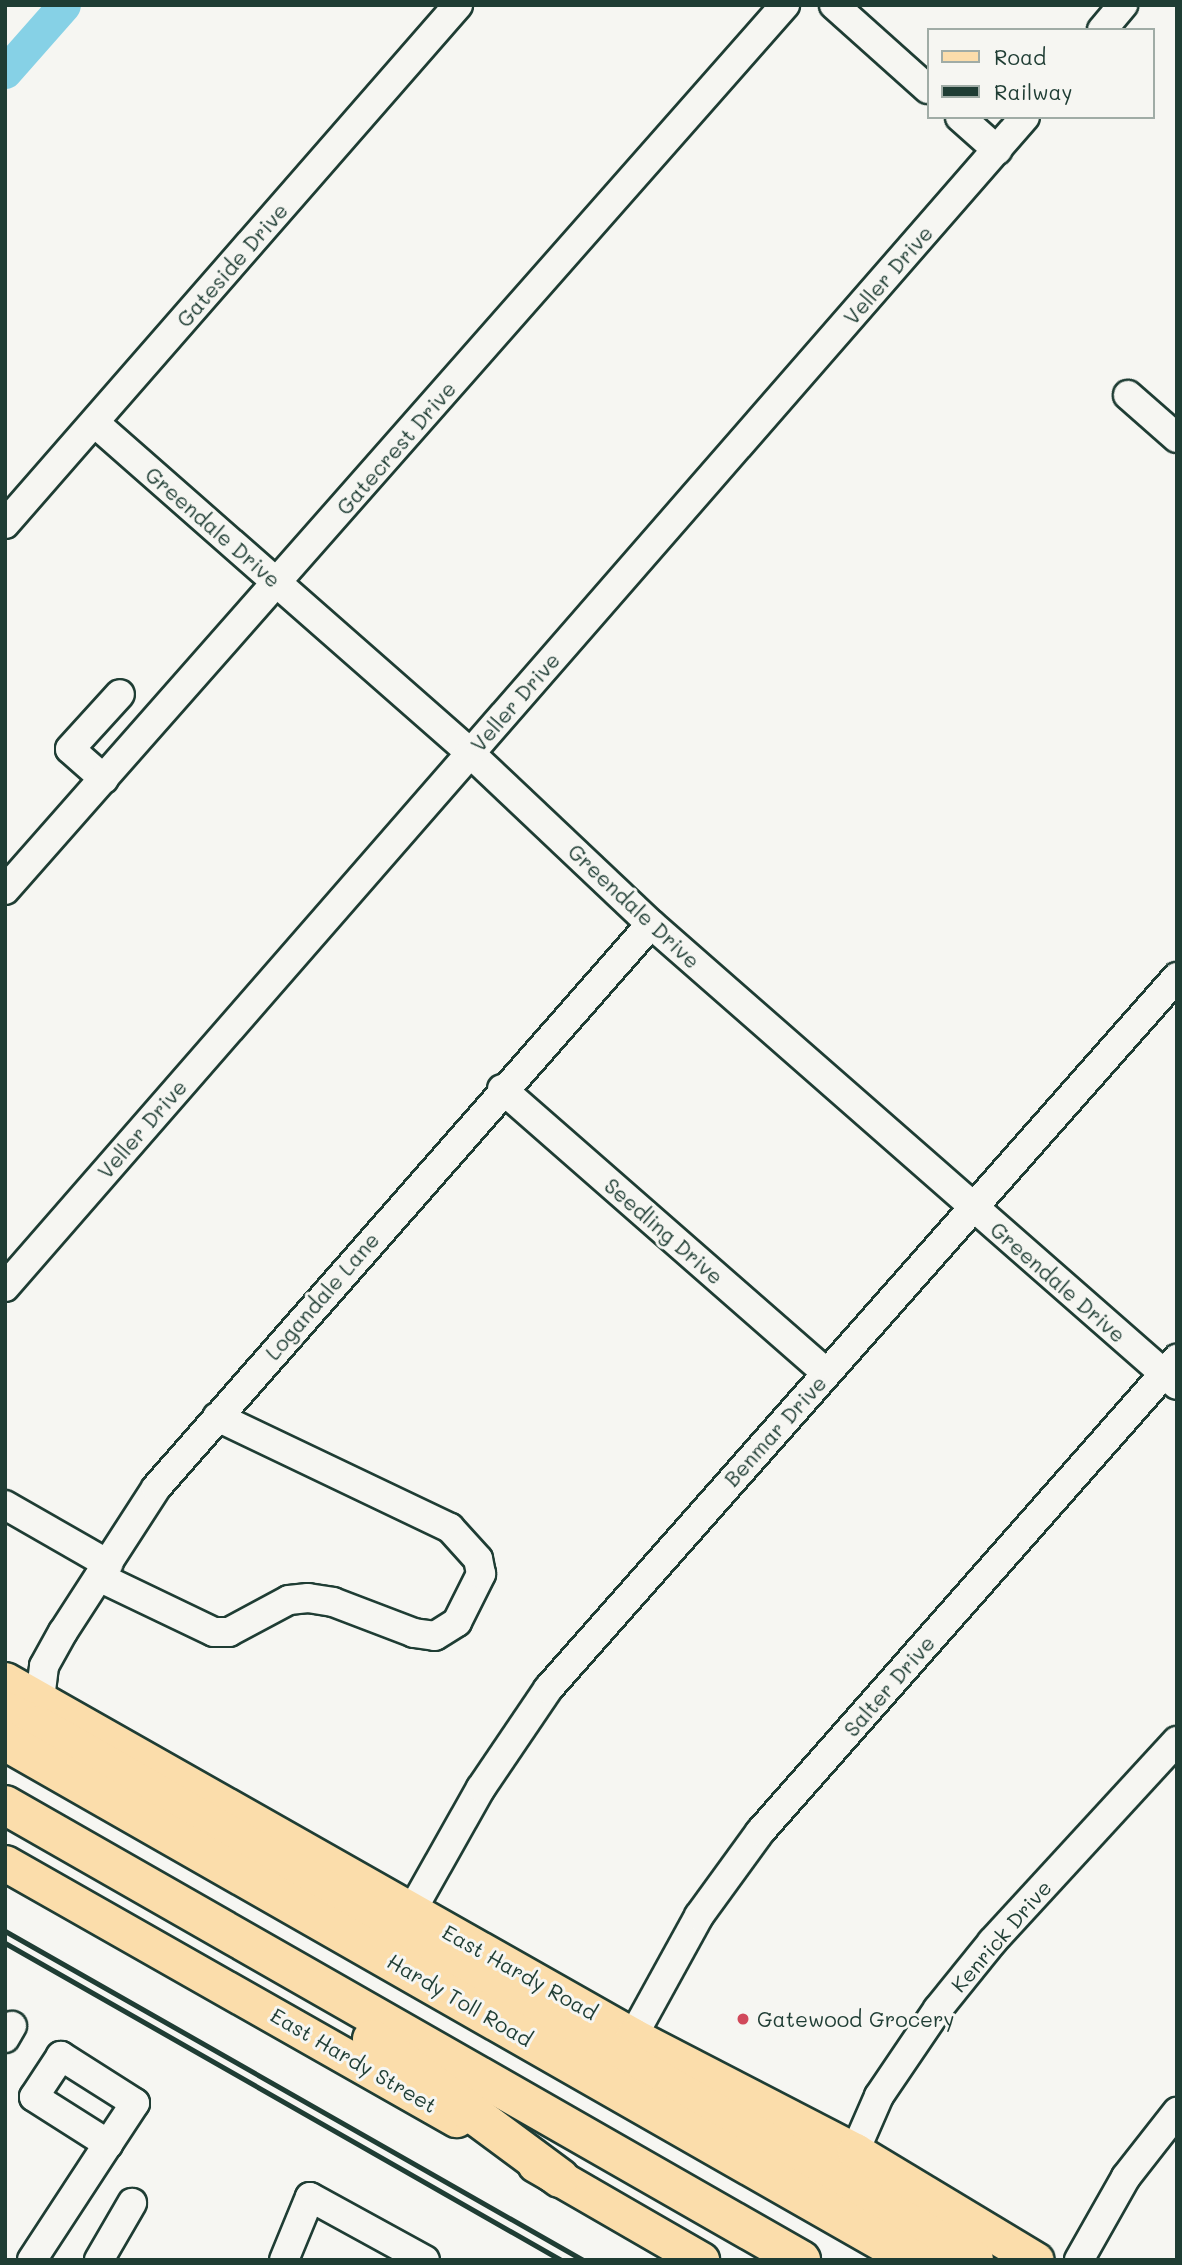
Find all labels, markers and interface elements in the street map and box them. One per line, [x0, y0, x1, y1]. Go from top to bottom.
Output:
legend [926, 28, 1154, 119]
text: Road [994, 43, 1046, 70]
text: Railway [994, 78, 1073, 105]
street label: Gateside Drive [171, 198, 293, 332]
street label: Veller Drive [838, 220, 938, 330]
street label: Gatecrest Drive [331, 376, 461, 520]
street label: Greendale Drive [140, 462, 286, 592]
street label: Veller Drive [465, 647, 565, 757]
street label: Greendale Drive [563, 839, 705, 973]
street label: Veller Drive [92, 1074, 192, 1184]
street label: Seedling Drive [600, 1173, 728, 1289]
street label: Greendale Drive [985, 1217, 1131, 1347]
street label: Logandale Lane [260, 1227, 384, 1365]
street label: Benmar Drive [719, 1370, 831, 1492]
street label: Salter Drive [838, 1630, 940, 1742]
street label: Kenrick Drive [946, 1875, 1056, 1997]
street label: East Hardy Road [438, 1919, 602, 2025]
street label: Hardy Toll Road [383, 1948, 537, 2052]
street label: East Hardy Street [266, 2002, 442, 2118]
place label: Gatewood Grocery [757, 2006, 955, 2032]
marker: Gatewood Grocery [735, 2011, 751, 2027]

